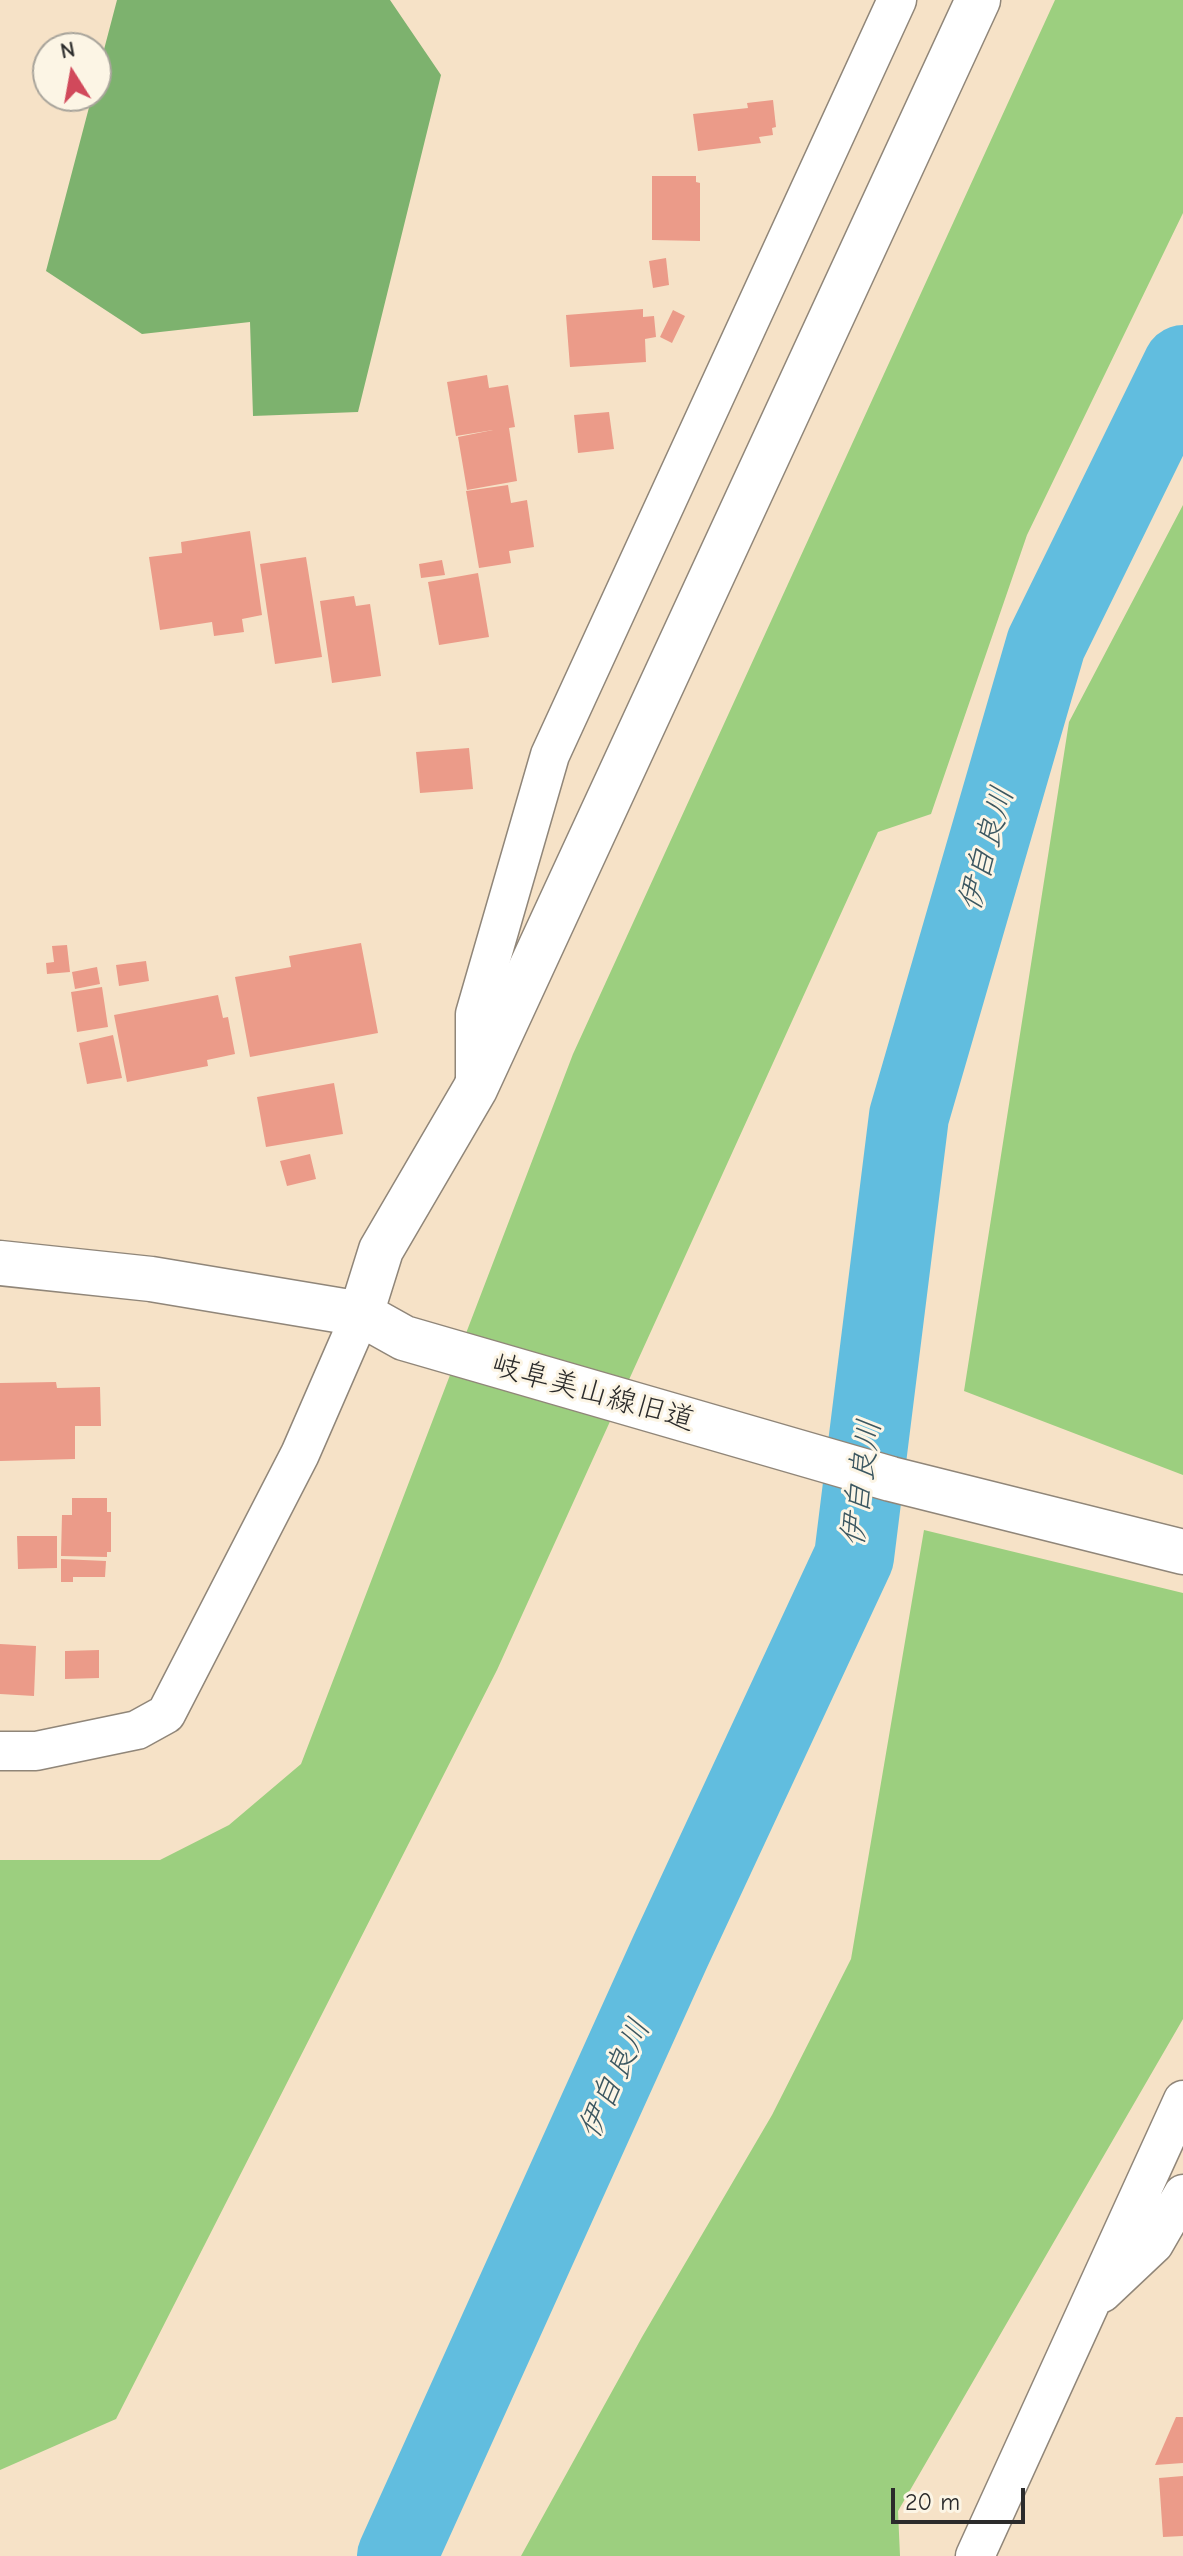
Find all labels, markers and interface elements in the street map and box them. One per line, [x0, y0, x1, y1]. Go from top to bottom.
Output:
north arrow [32, 32, 112, 112]
text: N [58, 36, 77, 65]
water label: 伊自良川 [951, 782, 1023, 916]
street label: 岐阜美山線旧道 [487, 1347, 699, 1439]
water label: 伊自良川 [834, 1417, 890, 1549]
water label: 伊自良川 [571, 2013, 659, 2145]
scale bar [895, 2472, 1029, 2522]
text: 20 m [905, 2488, 960, 2516]

